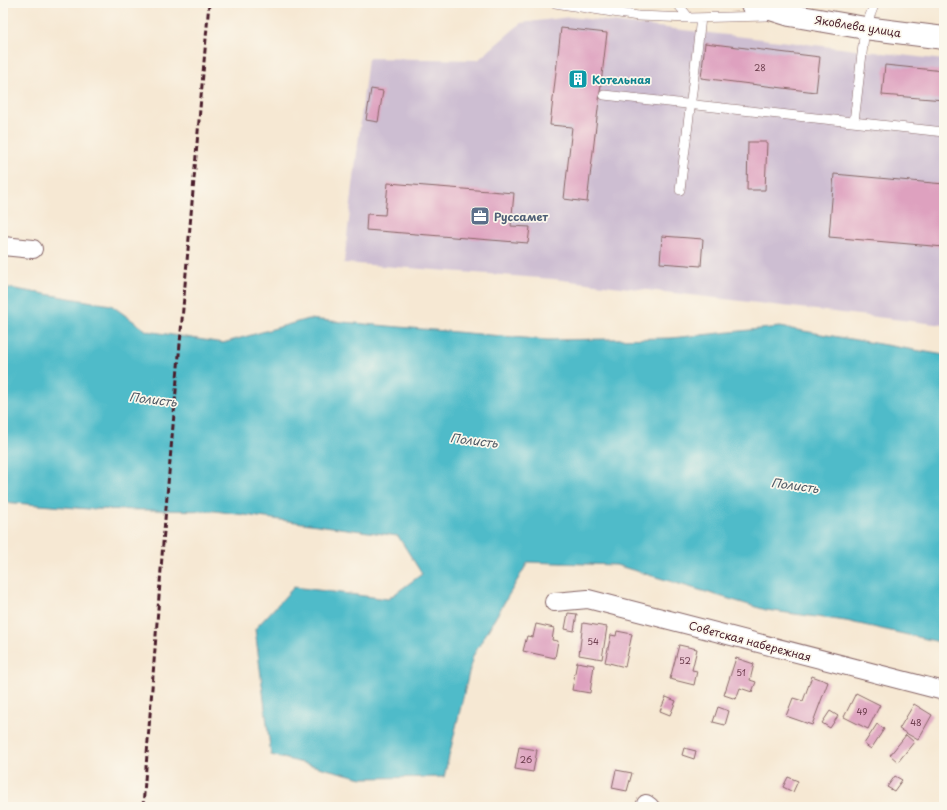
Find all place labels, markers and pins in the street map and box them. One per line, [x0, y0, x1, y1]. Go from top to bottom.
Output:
building icon: Котельная [567, 68, 589, 90]
place label: Котельная [592, 71, 651, 88]
office icon: Руссамет [469, 205, 491, 227]
place label: Руссамет [494, 208, 548, 225]

